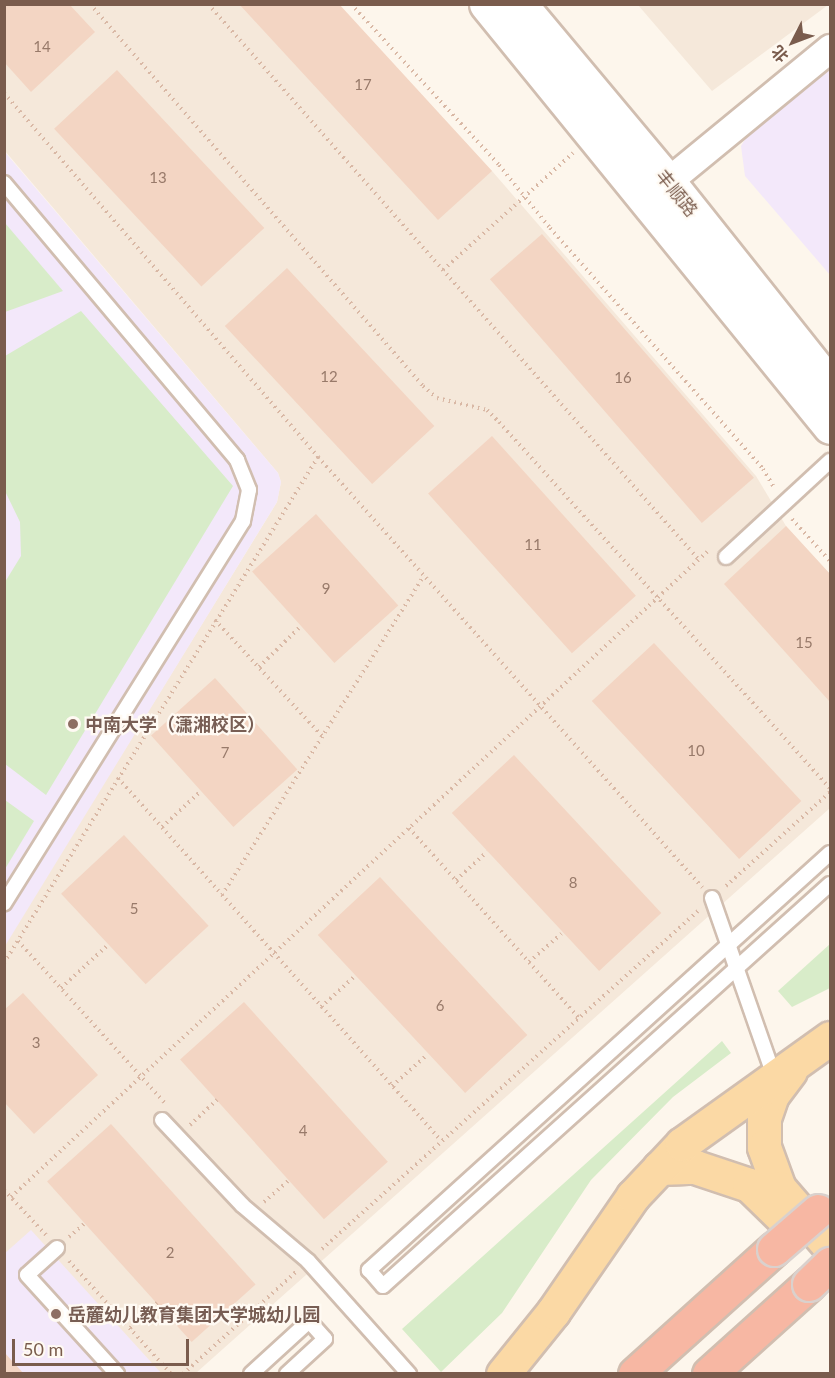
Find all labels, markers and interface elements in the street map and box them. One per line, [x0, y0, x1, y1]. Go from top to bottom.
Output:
north arrow [763, 12, 823, 72]
house number: 14 [33, 38, 51, 56]
text: 北 [767, 42, 792, 67]
house number: 17 [354, 76, 372, 94]
street label: 丰顺路 [652, 165, 702, 221]
house number: 13 [149, 169, 167, 187]
house number: 12 [320, 368, 338, 386]
house number: 16 [614, 369, 632, 387]
house number: 11 [524, 536, 542, 554]
house number: 9 [322, 580, 330, 598]
house number: 15 [795, 634, 813, 652]
place label: 中南大学（潇湘校区） [85, 713, 265, 735]
marker: 中南大学（潇湘校区） [66, 717, 80, 731]
house number: 10 [687, 742, 705, 760]
house number: 7 [221, 744, 229, 762]
house number: 8 [569, 874, 577, 892]
house number: 5 [130, 900, 138, 918]
house number: 6 [436, 997, 444, 1015]
house number: 3 [32, 1034, 40, 1052]
house number: 4 [299, 1122, 307, 1140]
house number: 2 [166, 1244, 174, 1262]
place label: 岳麓幼儿教育集团大学城幼儿园 [68, 1303, 320, 1325]
marker: 岳麓幼儿教育集团大学城幼儿园 [49, 1307, 63, 1321]
scale bar [15, 1327, 192, 1365]
text: 50 m [23, 1338, 63, 1360]

